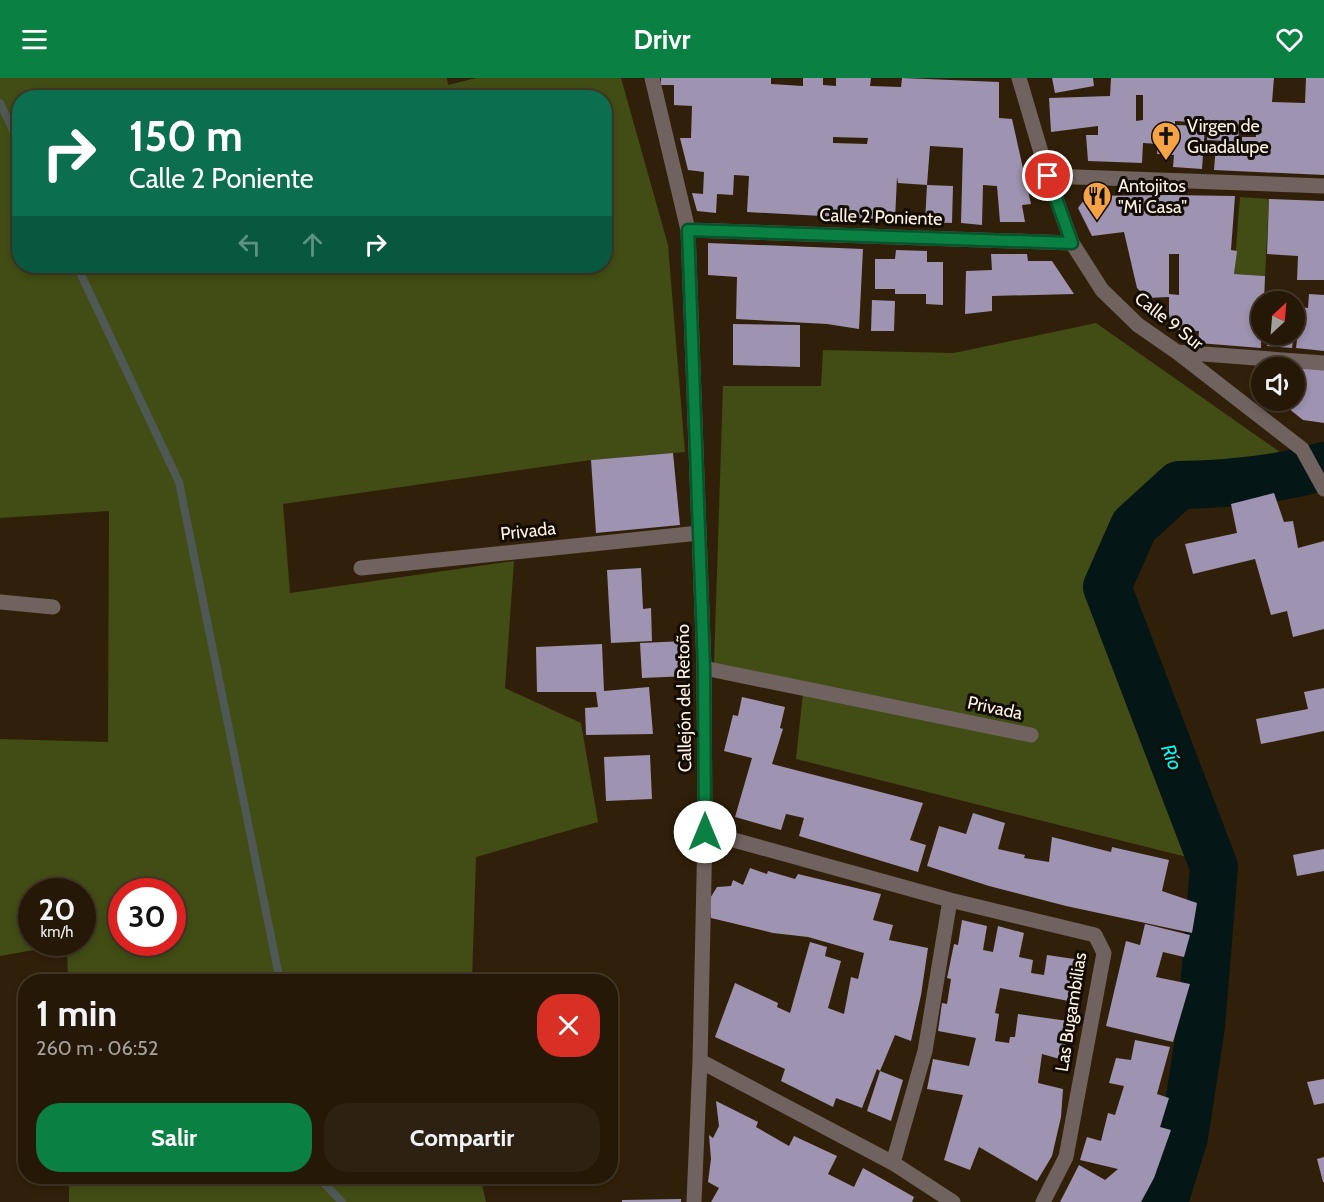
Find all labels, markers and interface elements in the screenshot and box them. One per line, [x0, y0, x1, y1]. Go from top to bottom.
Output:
icon: menu [18, 23, 51, 56]
text: Drivr [634, 23, 690, 56]
icon: heart [1273, 23, 1306, 56]
text: 150 m [129, 110, 243, 162]
icon: right [30, 114, 108, 192]
place label: Virgen de Guadalupe [1187, 115, 1269, 158]
church icon: Virgen de Guadalupe [1150, 120, 1182, 162]
pin [1022, 150, 1073, 201]
icon: arrive [1031, 159, 1064, 192]
text: Calle 2 Poniente [129, 162, 314, 195]
place label: Antojitos "Mi Casa" [1118, 175, 1187, 218]
restaurant icon: Antojitos "Mi Casa" [1081, 180, 1113, 222]
street label: Calle 2 Poniente [819, 204, 943, 230]
icon: left [233, 228, 266, 261]
icon: ahead [296, 228, 329, 261]
icon: right [359, 228, 392, 261]
street label: Calle 9 Sur [1130, 287, 1208, 355]
north arrow [1251, 291, 1305, 345]
map controls [1251, 291, 1305, 411]
button: sound [1251, 357, 1305, 411]
street label: Privada [499, 517, 557, 545]
street label: Callejón del Retoño [672, 624, 696, 772]
street label: Privada [965, 691, 1025, 725]
water label: Río [1156, 741, 1188, 773]
position arrow [673, 800, 737, 864]
speed limit sign: 30 [108, 878, 186, 956]
text: 20 [38, 891, 76, 928]
text: km/h [41, 923, 73, 941]
street label: Las Bugambilias [1051, 951, 1091, 1073]
text: 1 min [36, 991, 117, 1035]
button: close [537, 994, 600, 1057]
text: 260 m · 06:52 [36, 1036, 158, 1060]
button: Salir [36, 1103, 312, 1172]
button: Compartir [324, 1103, 600, 1172]

